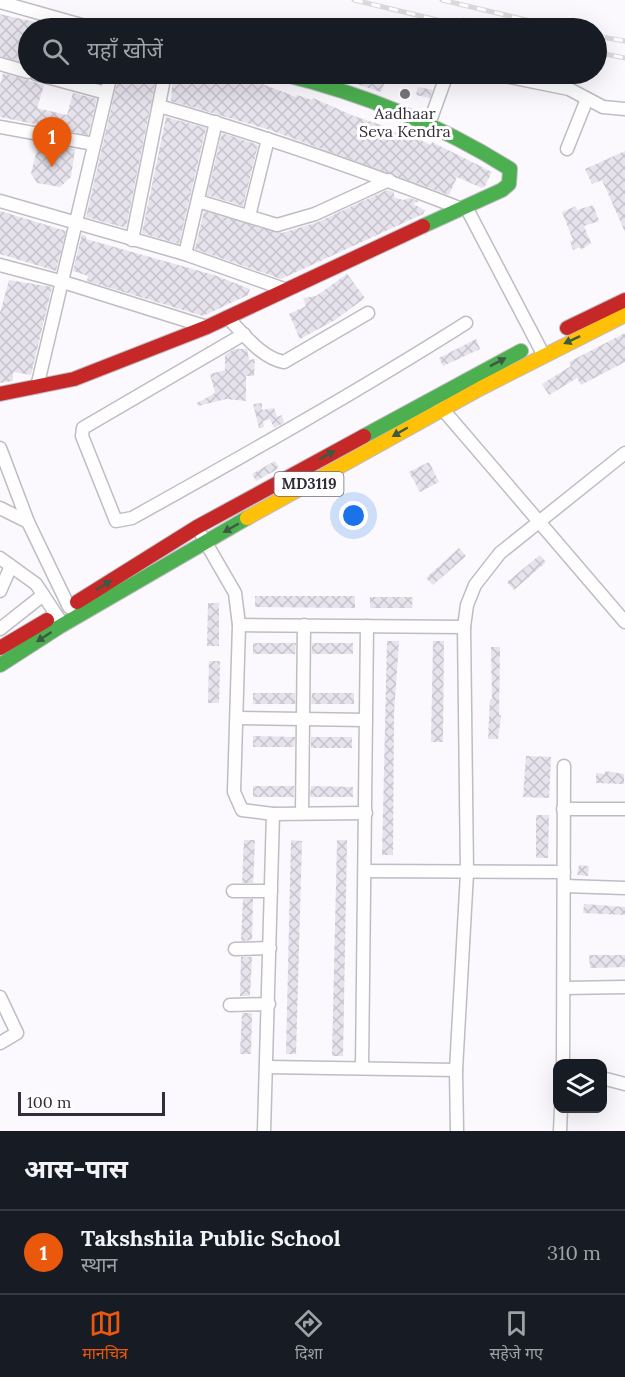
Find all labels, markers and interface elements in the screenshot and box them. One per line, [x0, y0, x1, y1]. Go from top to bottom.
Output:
search box [18, 18, 607, 84]
icon: search [39, 35, 72, 68]
text: यहाँ खोजें [87, 36, 163, 64]
marker: Aadhaar Seva Kendra [398, 87, 412, 101]
place label: Aadhaar Seva Kendra [359, 103, 451, 141]
pin: 1 [32, 118, 72, 167]
one-way arrow [564, 336, 581, 345]
one-way arrow [490, 358, 507, 367]
one-way arrow [391, 427, 408, 437]
one-way arrow [319, 450, 336, 460]
road number: MD3119 [274, 472, 344, 496]
your location [339, 501, 368, 530]
one-way arrow [222, 523, 239, 533]
one-way arrow [96, 580, 112, 591]
one-way arrow [36, 631, 52, 642]
map controls [553, 1059, 607, 1113]
button: layers [553, 1059, 607, 1113]
scale bar [18, 1089, 165, 1116]
text: 100 m [27, 1092, 71, 1112]
text: आस-पास [24, 1152, 128, 1185]
text: Takshshila Public School [81, 1224, 341, 1252]
text: 1 [39, 1240, 48, 1265]
text: 310 m [547, 1240, 601, 1265]
text: स्थान [81, 1252, 117, 1277]
tab: मानचित्र [82, 1307, 128, 1366]
tab: दिशा [292, 1307, 325, 1366]
tab: सहेजे गए [490, 1307, 543, 1366]

